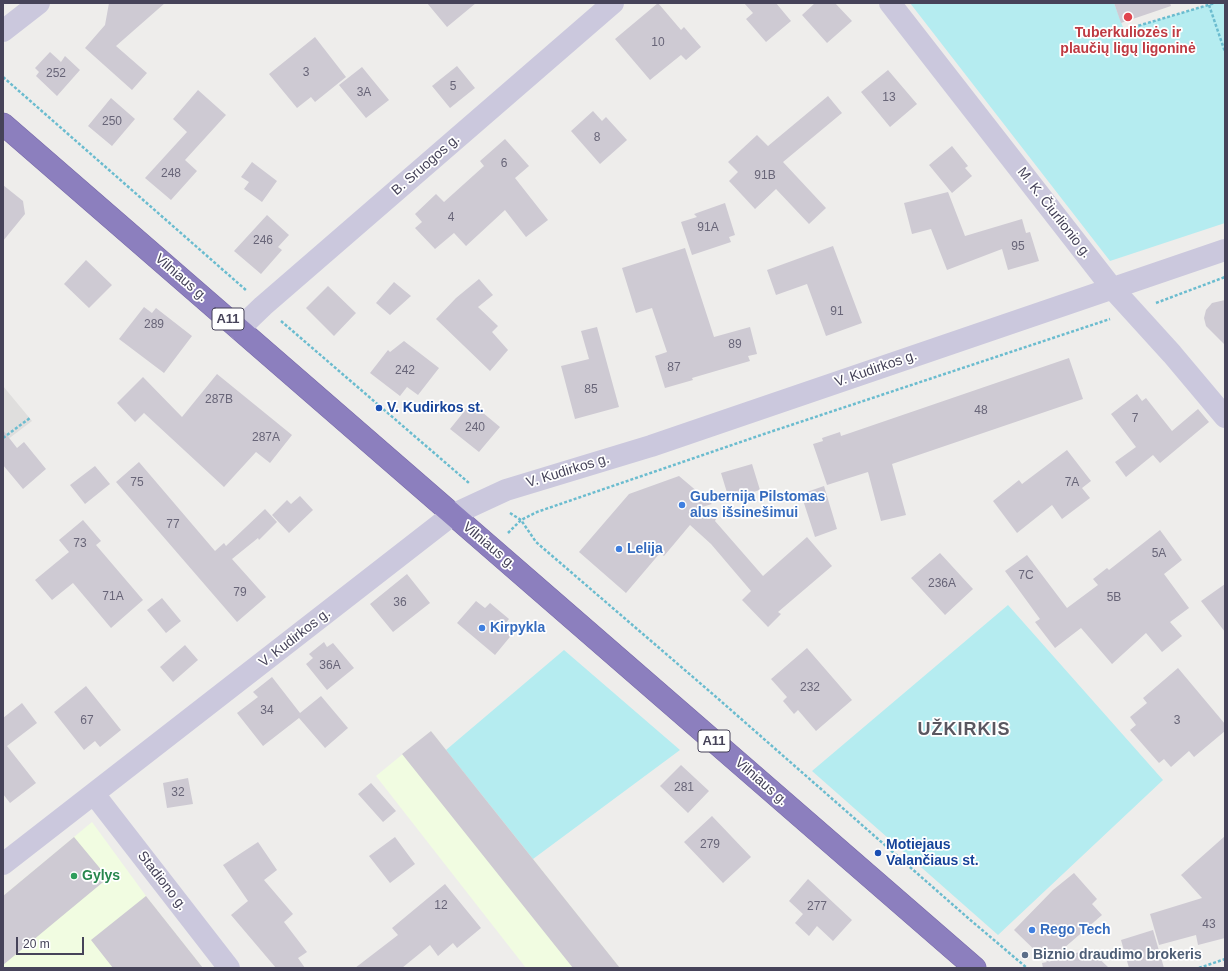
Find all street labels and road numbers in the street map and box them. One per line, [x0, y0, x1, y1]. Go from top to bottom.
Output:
street label: B. Sruogos g. [388, 131, 464, 199]
street label: M. K. Čiurlionio g. [1013, 164, 1095, 262]
street label: Vilniaus g. [151, 251, 211, 305]
road number: A11 [212, 308, 244, 330]
street label: V. Kudirkos g. [833, 347, 919, 391]
street label: V. Kudirkos g. [524, 450, 612, 492]
street label: Vilniaus g. [459, 519, 519, 573]
street label: V. Kudirkos g. [256, 605, 334, 671]
road number: A11 [698, 730, 730, 752]
street label: Vilniaus g. [731, 755, 791, 809]
street label: Stadiono g. [134, 848, 190, 914]

